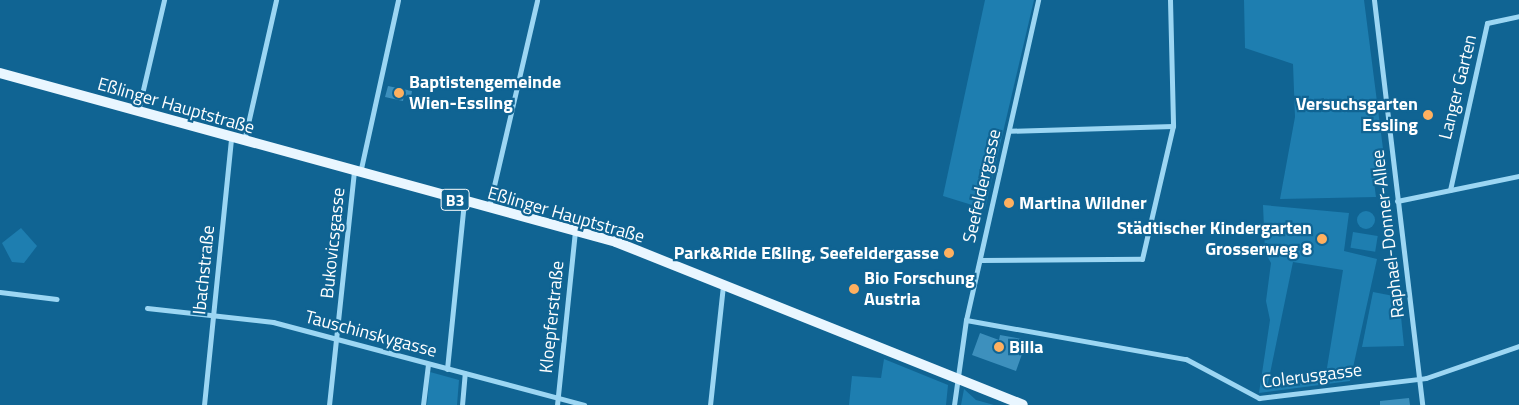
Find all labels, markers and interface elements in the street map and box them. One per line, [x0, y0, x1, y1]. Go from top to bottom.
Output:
street label: Langer Garten [1435, 32, 1481, 142]
place label: Baptistengemeinde Wien-Essling [409, 72, 561, 115]
street label: Eßlinger Hauptstraße [95, 73, 257, 139]
marker: Baptistengemeinde Wien-Essling [393, 87, 405, 99]
place label: Versuchsgarten Essling [1296, 94, 1418, 136]
marker: Versuchsgarten Essling [1422, 109, 1434, 121]
street label: Seefeldergasse [958, 127, 1006, 245]
street label: Raphael-Donner-Allee [1367, 149, 1409, 319]
street label: Eßlinger Hauptstraße [485, 182, 647, 248]
road number: B3 [440, 186, 470, 214]
street label: Bukovicsgasse [316, 187, 350, 299]
place label: Martina Wildner [1019, 192, 1147, 214]
marker: Martina Wildner [1003, 197, 1015, 209]
place label: Städtischer Kindergarten Grosserweg 8 [1117, 218, 1312, 260]
street label: Ibachstraße [189, 224, 219, 316]
marker: Städtischer Kindergarten Grosserweg 8 [1316, 233, 1328, 245]
place label: Park&Ride Eßling, Seefeldergasse [674, 242, 939, 264]
marker: Park&Ride Eßling, Seefeldergasse [943, 247, 955, 259]
street label: Kloepferstraße [535, 260, 569, 374]
place label: Bio Forschung Austria [864, 268, 975, 310]
marker: Bio Forschung Austria [848, 283, 860, 295]
street label: Tauschinskygasse [303, 306, 439, 362]
place label: Billa [1009, 336, 1044, 358]
marker: Billa [993, 341, 1005, 353]
street label: Colerusgasse [1261, 359, 1363, 393]

